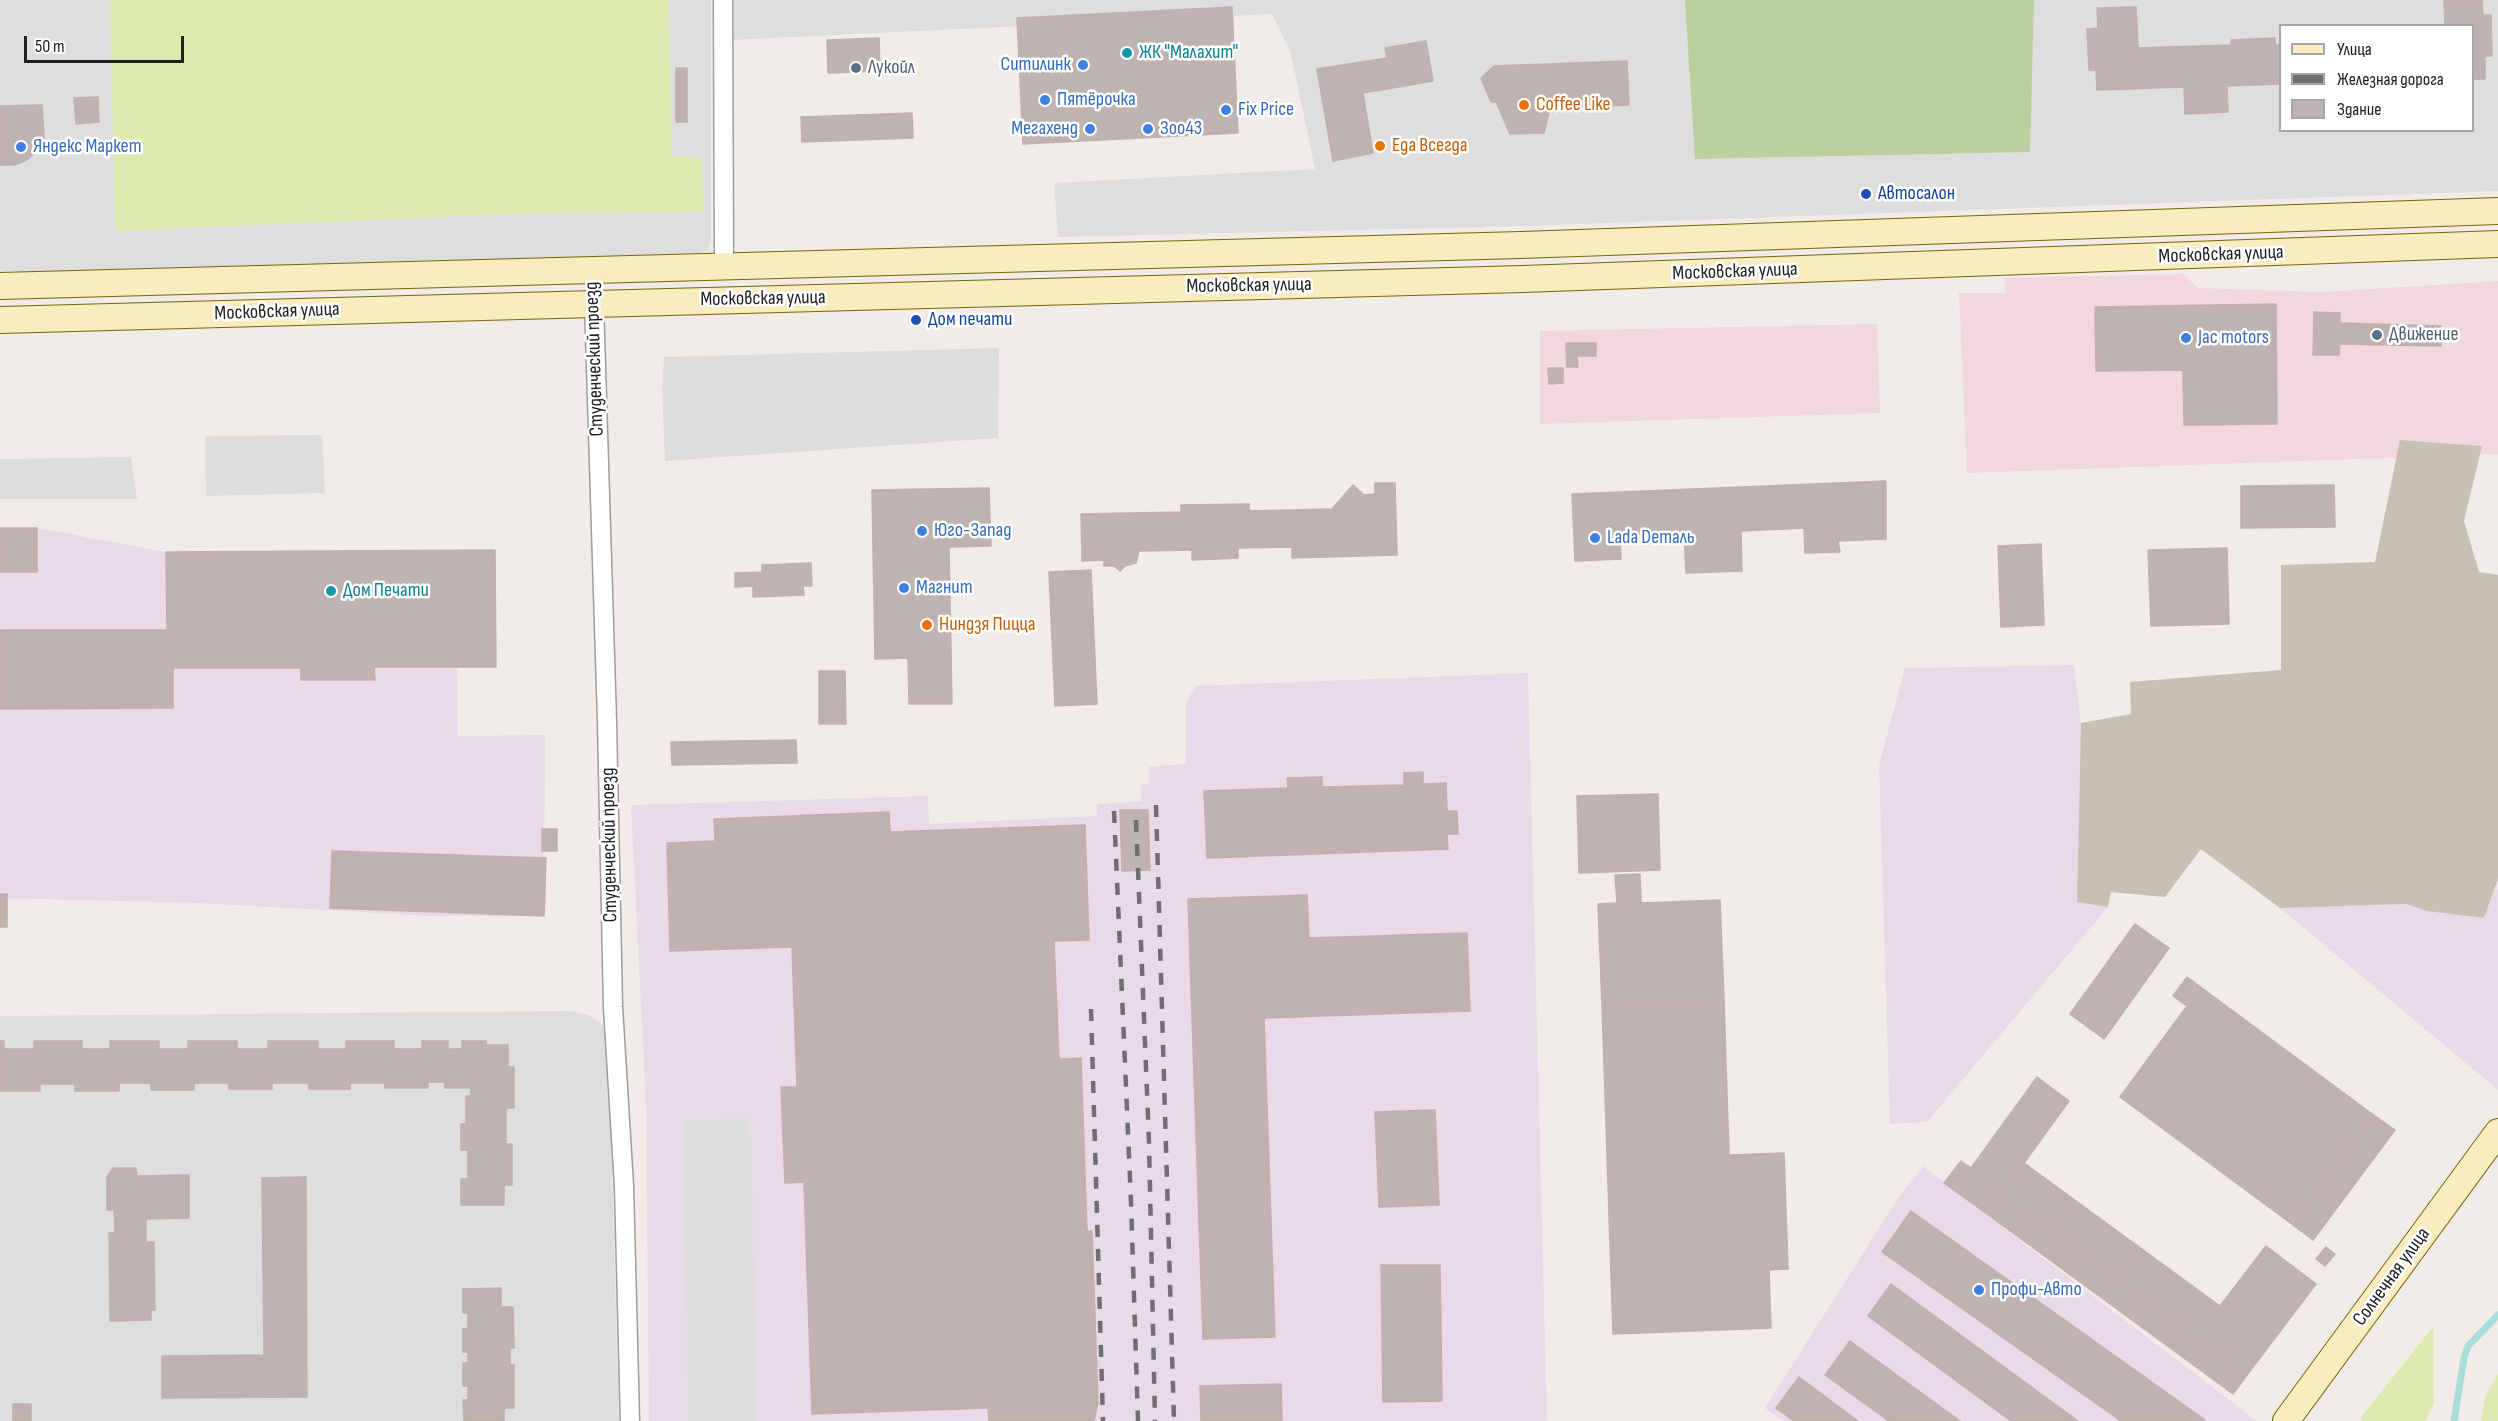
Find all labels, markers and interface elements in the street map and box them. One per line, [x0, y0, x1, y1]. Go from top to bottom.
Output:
scale bar [27, 24, 188, 62]
legend [2279, 24, 2474, 132]
text: 50 m [35, 36, 65, 57]
text: Улица [2337, 39, 2372, 60]
place label: ЖК "Малахит" [1139, 41, 1238, 65]
marker: ЖК "Малахит" [1120, 46, 1134, 60]
place label: Ситилинк [1001, 53, 1071, 77]
place label: Лукойл [868, 56, 915, 80]
marker: Ситилинк [1076, 58, 1090, 72]
marker: Лукойл [849, 61, 863, 75]
text: Железная дорога [2337, 69, 2444, 90]
place label: Пятёрочка [1057, 88, 1136, 112]
marker: Пятёрочка [1038, 93, 1052, 107]
place label: Coffee Like [1536, 93, 1611, 117]
place label: Fix Price [1238, 98, 1294, 122]
marker: Coffee Like [1517, 98, 1531, 112]
text: Здание [2337, 99, 2382, 120]
marker: Fix Price [1219, 103, 1233, 117]
place label: Мегахенд [1011, 117, 1078, 141]
place label: Зоо43 [1160, 117, 1202, 141]
marker: Мегахенд [1083, 122, 1097, 136]
marker: Зоо43 [1141, 122, 1155, 136]
place label: Еда Всегда [1392, 134, 1467, 158]
place label: Яндекс Маркет [33, 135, 141, 159]
marker: Еда Всегда [1373, 139, 1387, 153]
marker: Яндекс Маркет [14, 140, 28, 154]
place label: Автосалон [1878, 182, 1955, 206]
marker: Автосалон [1859, 187, 1873, 201]
street label: Московская улица [2158, 241, 2284, 269]
street label: Московская улица [1672, 258, 1798, 286]
street label: Московская улица [1186, 273, 1312, 299]
street label: Студенческий проезд [580, 281, 610, 437]
street label: Московская улица [700, 286, 826, 312]
street label: Московская улица [214, 298, 340, 326]
place label: Дом печати [928, 308, 1012, 332]
marker: Дом печати [909, 313, 923, 327]
place label: Движение [2389, 323, 2459, 347]
place label: Jac motors [2198, 326, 2269, 350]
marker: Движение [2370, 328, 2384, 342]
marker: Jac motors [2179, 331, 2193, 345]
place label: Юго-Запад [934, 519, 1011, 543]
marker: Юго-Запад [915, 524, 929, 538]
place label: Lada Dеталь [1607, 526, 1695, 550]
marker: Lada Dеталь [1588, 531, 1602, 545]
place label: Магнит [916, 576, 973, 600]
place label: Дом Печати [343, 579, 429, 603]
marker: Магнит [897, 581, 911, 595]
marker: Дом Печати [324, 584, 338, 598]
place label: Ниндзя Пицца [939, 613, 1036, 637]
marker: Ниндзя Пицца [920, 618, 934, 632]
street label: Студенческий проезд [597, 767, 623, 923]
street label: Солнечная улица [2348, 1223, 2436, 1331]
place label: Профи-Авто [1991, 1278, 2082, 1302]
marker: Профи-Авто [1972, 1283, 1986, 1297]

